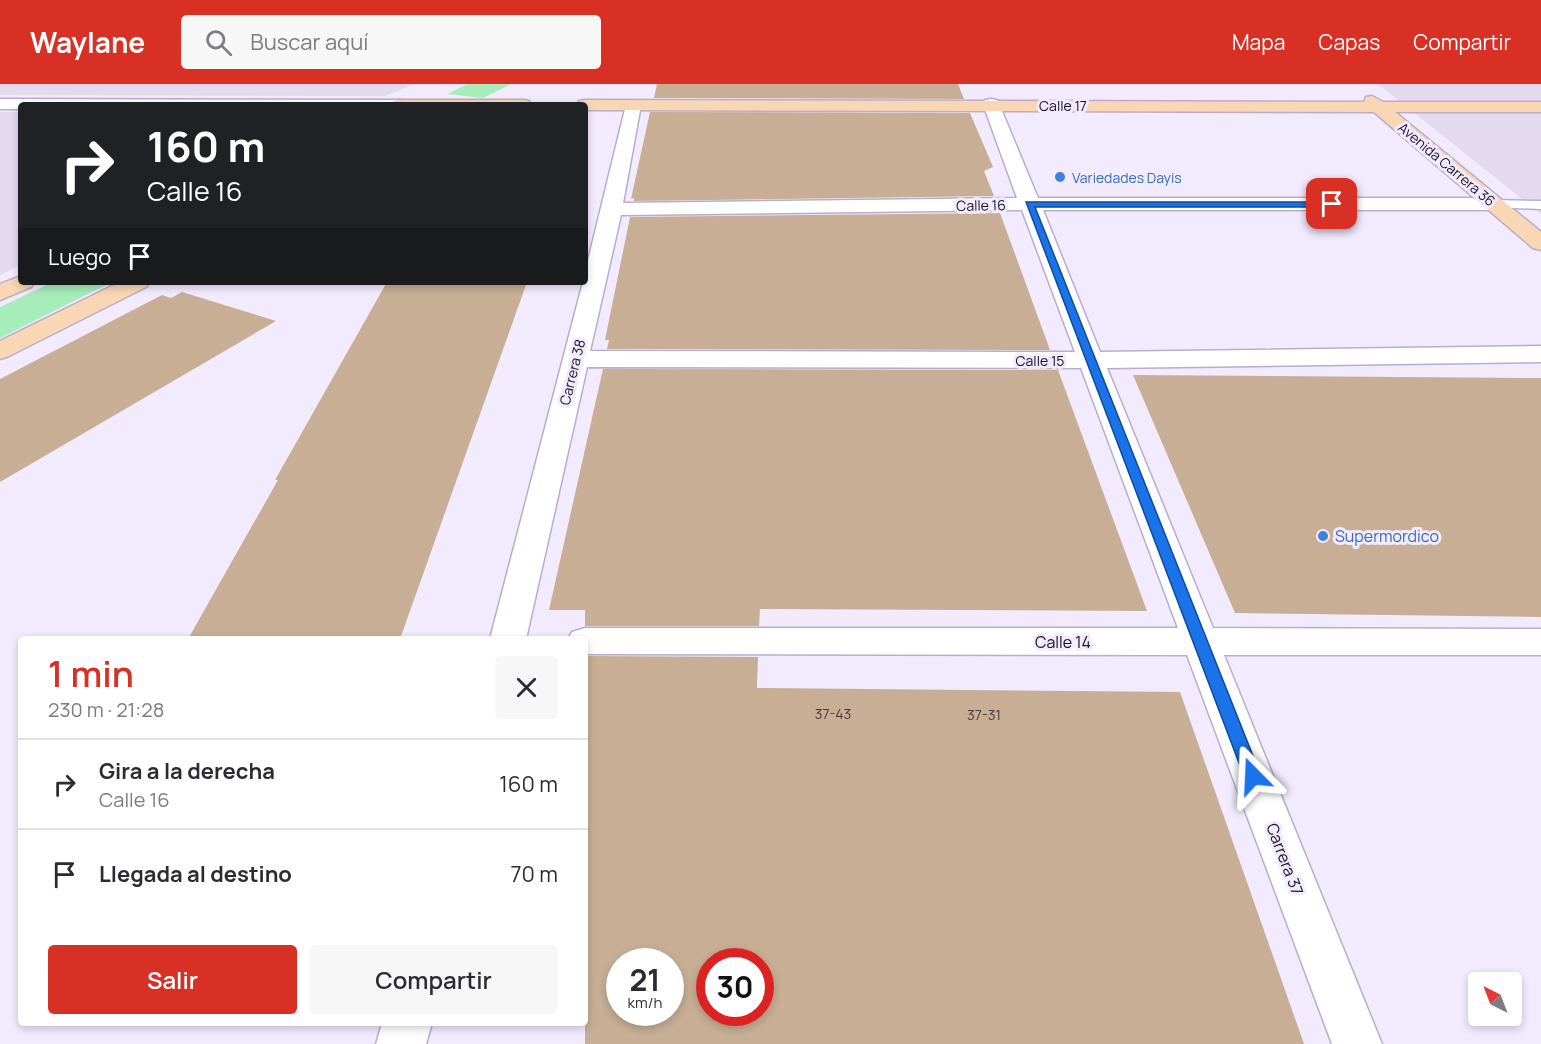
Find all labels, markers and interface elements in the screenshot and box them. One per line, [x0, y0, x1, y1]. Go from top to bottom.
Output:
search box [181, 15, 601, 69]
text: Waylane [30, 23, 145, 61]
icon: search [202, 26, 235, 59]
text: Buscar aquí [250, 27, 368, 57]
text: Mapa [1232, 28, 1285, 56]
text: Capas [1318, 28, 1380, 56]
text: Compartir [1413, 28, 1511, 56]
street label: Calle 17 [1039, 96, 1087, 115]
text: 160 m [147, 117, 265, 175]
street label: Avenida Carrera 36 [1394, 118, 1500, 210]
icon: right [48, 126, 126, 204]
place label: Variedades Dayis [1072, 168, 1182, 187]
marker: Variedades Dayis [1053, 170, 1067, 184]
text: Calle 16 [147, 172, 242, 209]
pin [1306, 178, 1357, 229]
icon: arrive [1315, 187, 1348, 220]
street label: Calle 16 [956, 195, 1006, 215]
icon: arrive [123, 240, 156, 273]
text: Luego [48, 242, 111, 272]
street label: Carrera 38 [555, 337, 589, 407]
street label: Calle 15 [1016, 351, 1064, 370]
place label: Supermordico [1335, 525, 1439, 547]
marker: Supermordico [1316, 529, 1330, 543]
street label: Calle 14 [1035, 631, 1091, 653]
text: 1 min [48, 649, 134, 698]
button: close [495, 656, 558, 719]
text: 230 m · 21:28 [48, 696, 164, 723]
house number: 37-43 [815, 704, 851, 723]
house number: 37-31 [967, 705, 1001, 724]
position arrow [1221, 744, 1285, 808]
text: Gira a la derecha [99, 756, 275, 786]
icon: right [48, 768, 81, 801]
text: 160 m [499, 769, 558, 799]
text: Calle 16 [99, 786, 170, 813]
street label: Carrera 37 [1261, 820, 1309, 898]
icon: arrive [48, 858, 81, 891]
text: Llegada al destino [99, 859, 292, 889]
text: 70 m [510, 859, 558, 889]
button: Salir [48, 945, 297, 1014]
button: Compartir [309, 945, 558, 1014]
speed limit sign: 30 [696, 948, 774, 1026]
text: 21 [629, 959, 661, 1000]
north arrow [1468, 972, 1522, 1026]
map controls [1468, 972, 1522, 1026]
text: km/h [628, 992, 662, 1013]

